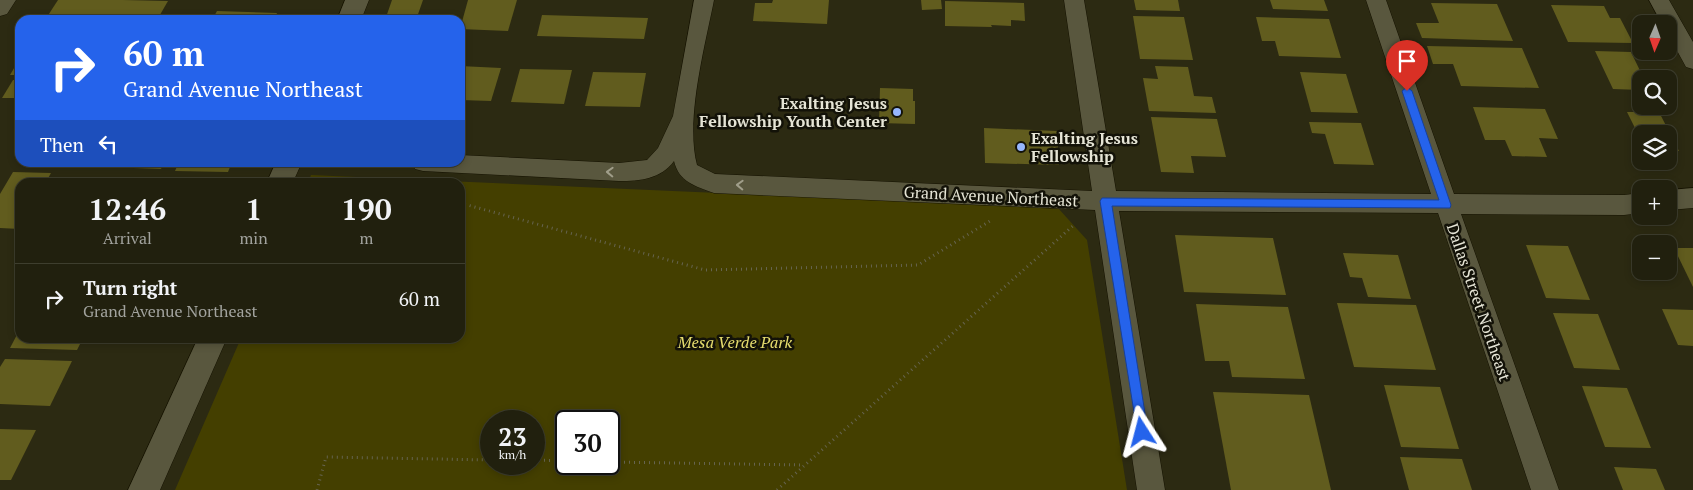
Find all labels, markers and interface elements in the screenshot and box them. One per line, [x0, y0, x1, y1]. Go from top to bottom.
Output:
north arrow [1632, 15, 1678, 60]
map controls [1632, 15, 1677, 280]
text: 60 m [123, 30, 204, 76]
icon: right [40, 35, 105, 100]
pin [1386, 40, 1428, 91]
icon: arrive [1393, 47, 1421, 75]
button: search [1632, 70, 1677, 115]
text: Grand Avenue Northeast [123, 74, 363, 103]
place label: Exalting Jesus Fellowship Youth Center [699, 92, 887, 132]
marker: Exalting Jesus Fellowship Youth Center [891, 106, 903, 118]
button: layers [1632, 125, 1677, 170]
place label: Exalting Jesus Fellowship [1031, 127, 1138, 167]
icon: left [94, 130, 122, 158]
text: Then [40, 132, 84, 157]
marker: Exalting Jesus Fellowship [1015, 141, 1027, 153]
one-way arrow [606, 167, 614, 177]
one-way arrow [735, 180, 743, 190]
street label: Grand Avenue Northeast [903, 180, 1079, 212]
button: + [1632, 180, 1677, 225]
text: 12:46 [88, 189, 166, 229]
text: 1 [245, 189, 262, 229]
text: 190 [341, 189, 392, 229]
street label: Dallas Street Northeast [1442, 220, 1516, 384]
text: Arrival [103, 227, 152, 249]
text: min [240, 227, 268, 249]
text: m [359, 227, 373, 249]
button: − [1632, 235, 1677, 280]
text: Turn right [83, 275, 177, 300]
icon: right [40, 285, 68, 313]
text: 60 m [399, 286, 440, 311]
text: Grand Avenue Northeast [83, 300, 258, 322]
park label: Mesa Verde Park [677, 331, 792, 353]
position arrow [1115, 405, 1167, 457]
speed limit sign: 30 [555, 410, 620, 475]
text: 23 [498, 420, 527, 453]
text: km/h [499, 447, 526, 462]

